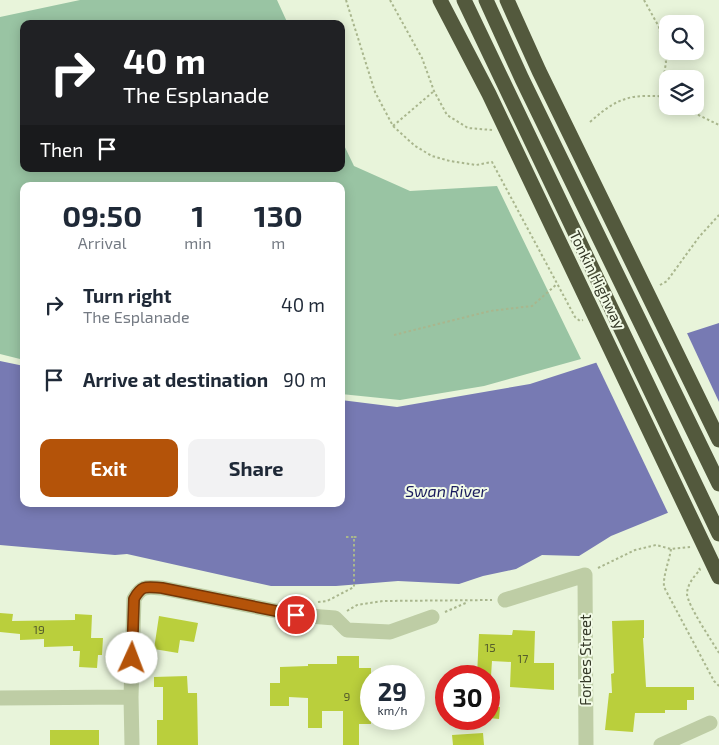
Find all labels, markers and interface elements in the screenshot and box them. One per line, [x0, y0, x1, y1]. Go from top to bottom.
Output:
map controls [659, 15, 704, 115]
button: search [659, 15, 704, 60]
text: 40 m [123, 39, 206, 81]
icon: right [40, 40, 105, 105]
button: layers [659, 70, 704, 115]
text: The Esplanade [123, 81, 269, 107]
icon: arrive [93, 135, 121, 163]
text: Then [40, 138, 83, 161]
text: 09:50 [62, 197, 142, 233]
text: 1 [191, 197, 204, 233]
text: 130 [254, 197, 303, 233]
street label: Tonkin Highway [566, 228, 629, 332]
text: Arrival [78, 233, 127, 252]
text: min [184, 233, 212, 252]
text: m [271, 233, 285, 252]
text: Turn right [83, 284, 171, 307]
icon: right [40, 291, 68, 319]
text: 40 m [281, 293, 325, 316]
text: The Esplanade [83, 307, 190, 326]
icon: arrive [40, 366, 68, 394]
text: Arrive at destination [83, 368, 268, 391]
text: 90 m [283, 368, 326, 391]
button: Exit [40, 439, 178, 497]
button: Share [188, 439, 325, 497]
water label: Swan River [405, 481, 488, 500]
pin [275, 594, 317, 636]
icon: arrive [282, 601, 310, 629]
street label: Forbes Street [576, 614, 594, 706]
house number: 19 [33, 622, 45, 636]
position arrow [105, 631, 157, 683]
house number: 15 [484, 640, 496, 654]
house number: 17 [518, 651, 528, 665]
speed limit sign: 30 [435, 665, 500, 730]
text: 29 [378, 676, 407, 706]
house number: 9 [344, 689, 351, 703]
text: km/h [378, 703, 407, 717]

